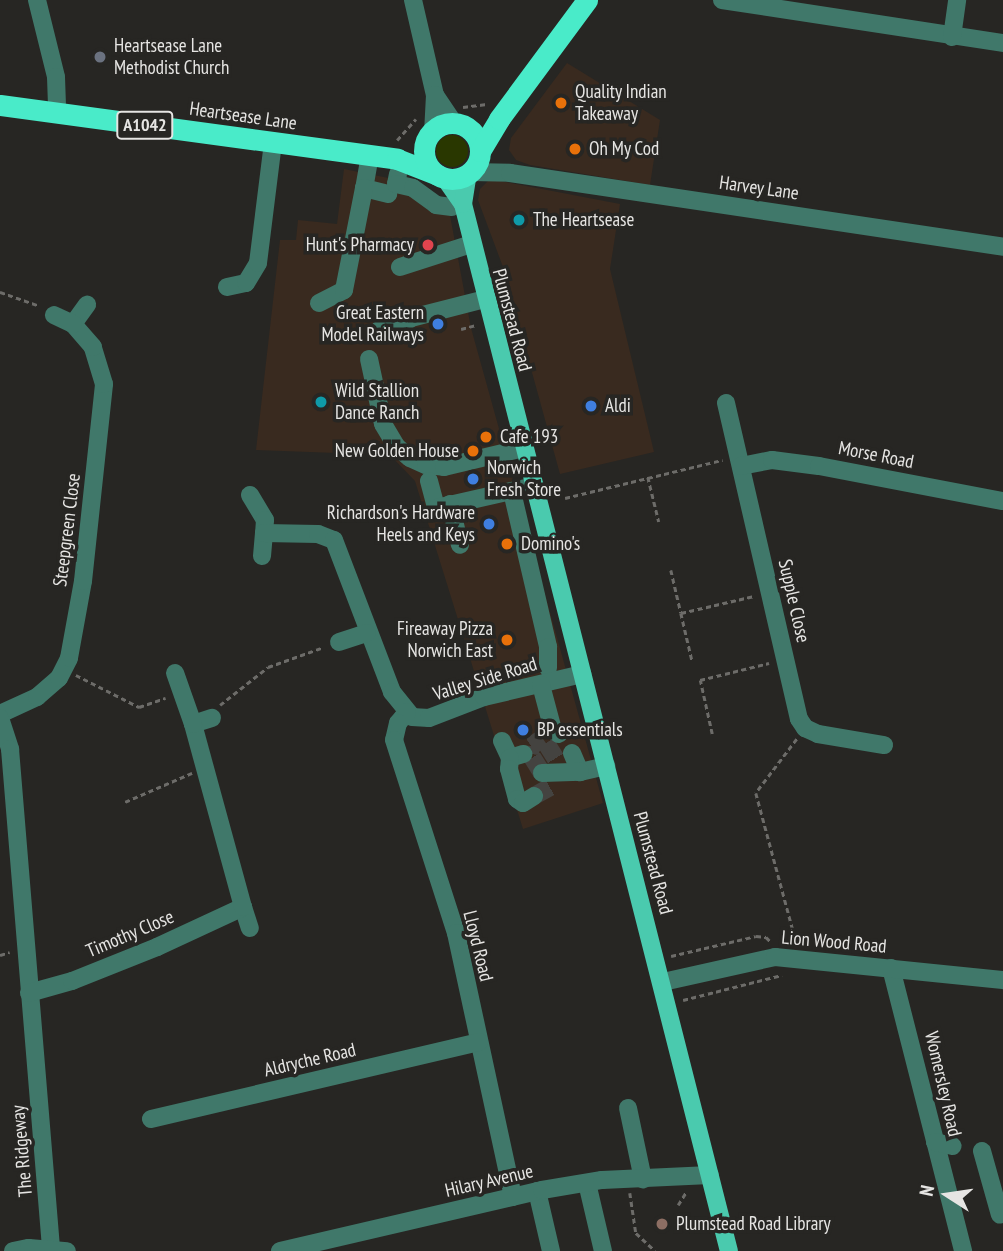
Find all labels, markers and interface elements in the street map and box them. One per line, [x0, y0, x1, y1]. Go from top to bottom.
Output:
place label: Heartsease Lane Methodist Church [114, 35, 229, 79]
marker: Heartsease Lane Methodist Church [92, 49, 108, 65]
place label: Quality Indian Takeaway [575, 81, 667, 125]
marker: Quality Indian Takeaway [553, 95, 569, 111]
street label: Heartsease Lane [188, 97, 298, 135]
road number: A1042 [115, 110, 175, 140]
place label: Oh My Cod [589, 138, 660, 160]
marker: Oh My Cod [567, 141, 583, 157]
street label: Harvey Lane [718, 171, 800, 205]
place label: The Heartsease [533, 209, 634, 231]
marker: The Heartsease [511, 212, 527, 228]
place label: Hunt's Pharmacy [306, 234, 414, 256]
marker: Hunt's Pharmacy [420, 237, 436, 253]
street label: Plumstead Road [487, 266, 537, 374]
place label: Great Eastern Model Railways [322, 302, 424, 346]
marker: Great Eastern Model Railways [430, 316, 446, 332]
place label: Wild Stallion Dance Ranch [335, 380, 419, 424]
marker: Wild Stallion Dance Ranch [313, 394, 329, 410]
place label: Aldi [605, 395, 631, 417]
marker: Aldi [583, 398, 599, 414]
place label: Cafe 193 [500, 426, 558, 448]
marker: Cafe 193 [478, 429, 494, 445]
street label: Morse Road [836, 437, 916, 473]
place label: New Golden House [335, 440, 459, 462]
marker: New Golden House [465, 443, 481, 459]
place label: Norwich Fresh Store [487, 457, 561, 501]
marker: Norwich Fresh Store [465, 471, 481, 487]
street label: Steepgreen Close [49, 472, 85, 588]
place label: Richardson's Hardware Heels and Keys [327, 502, 475, 546]
marker: Richardson's Hardware Heels and Keys [481, 516, 497, 532]
place label: Domino's [521, 533, 580, 555]
marker: Domino's [499, 536, 515, 552]
street label: Supple Close [773, 557, 815, 645]
place label: Fireaway Pizza Norwich East [396, 618, 493, 662]
marker: Fireaway Pizza Norwich East [499, 632, 515, 648]
street label: Valley Side Road [430, 652, 540, 706]
place label: BP essentials [537, 719, 623, 741]
marker: BP essentials [515, 722, 531, 738]
street label: Plumstead Road [628, 809, 678, 917]
street label: Timothy Close [82, 905, 178, 963]
street label: Lloyd Road [458, 908, 498, 984]
street label: Lion Wood Road [780, 926, 888, 958]
street label: Womersley Road [920, 1029, 966, 1139]
street label: Aldryche Road [262, 1038, 358, 1082]
street label: The Ridgeway [7, 1104, 37, 1198]
street label: Hilary Avenue [442, 1160, 536, 1202]
north arrow [912, 1160, 982, 1230]
text: N [914, 1183, 939, 1198]
place label: Plumstead Road Library [676, 1213, 831, 1235]
marker: Plumstead Road Library [654, 1216, 670, 1232]

